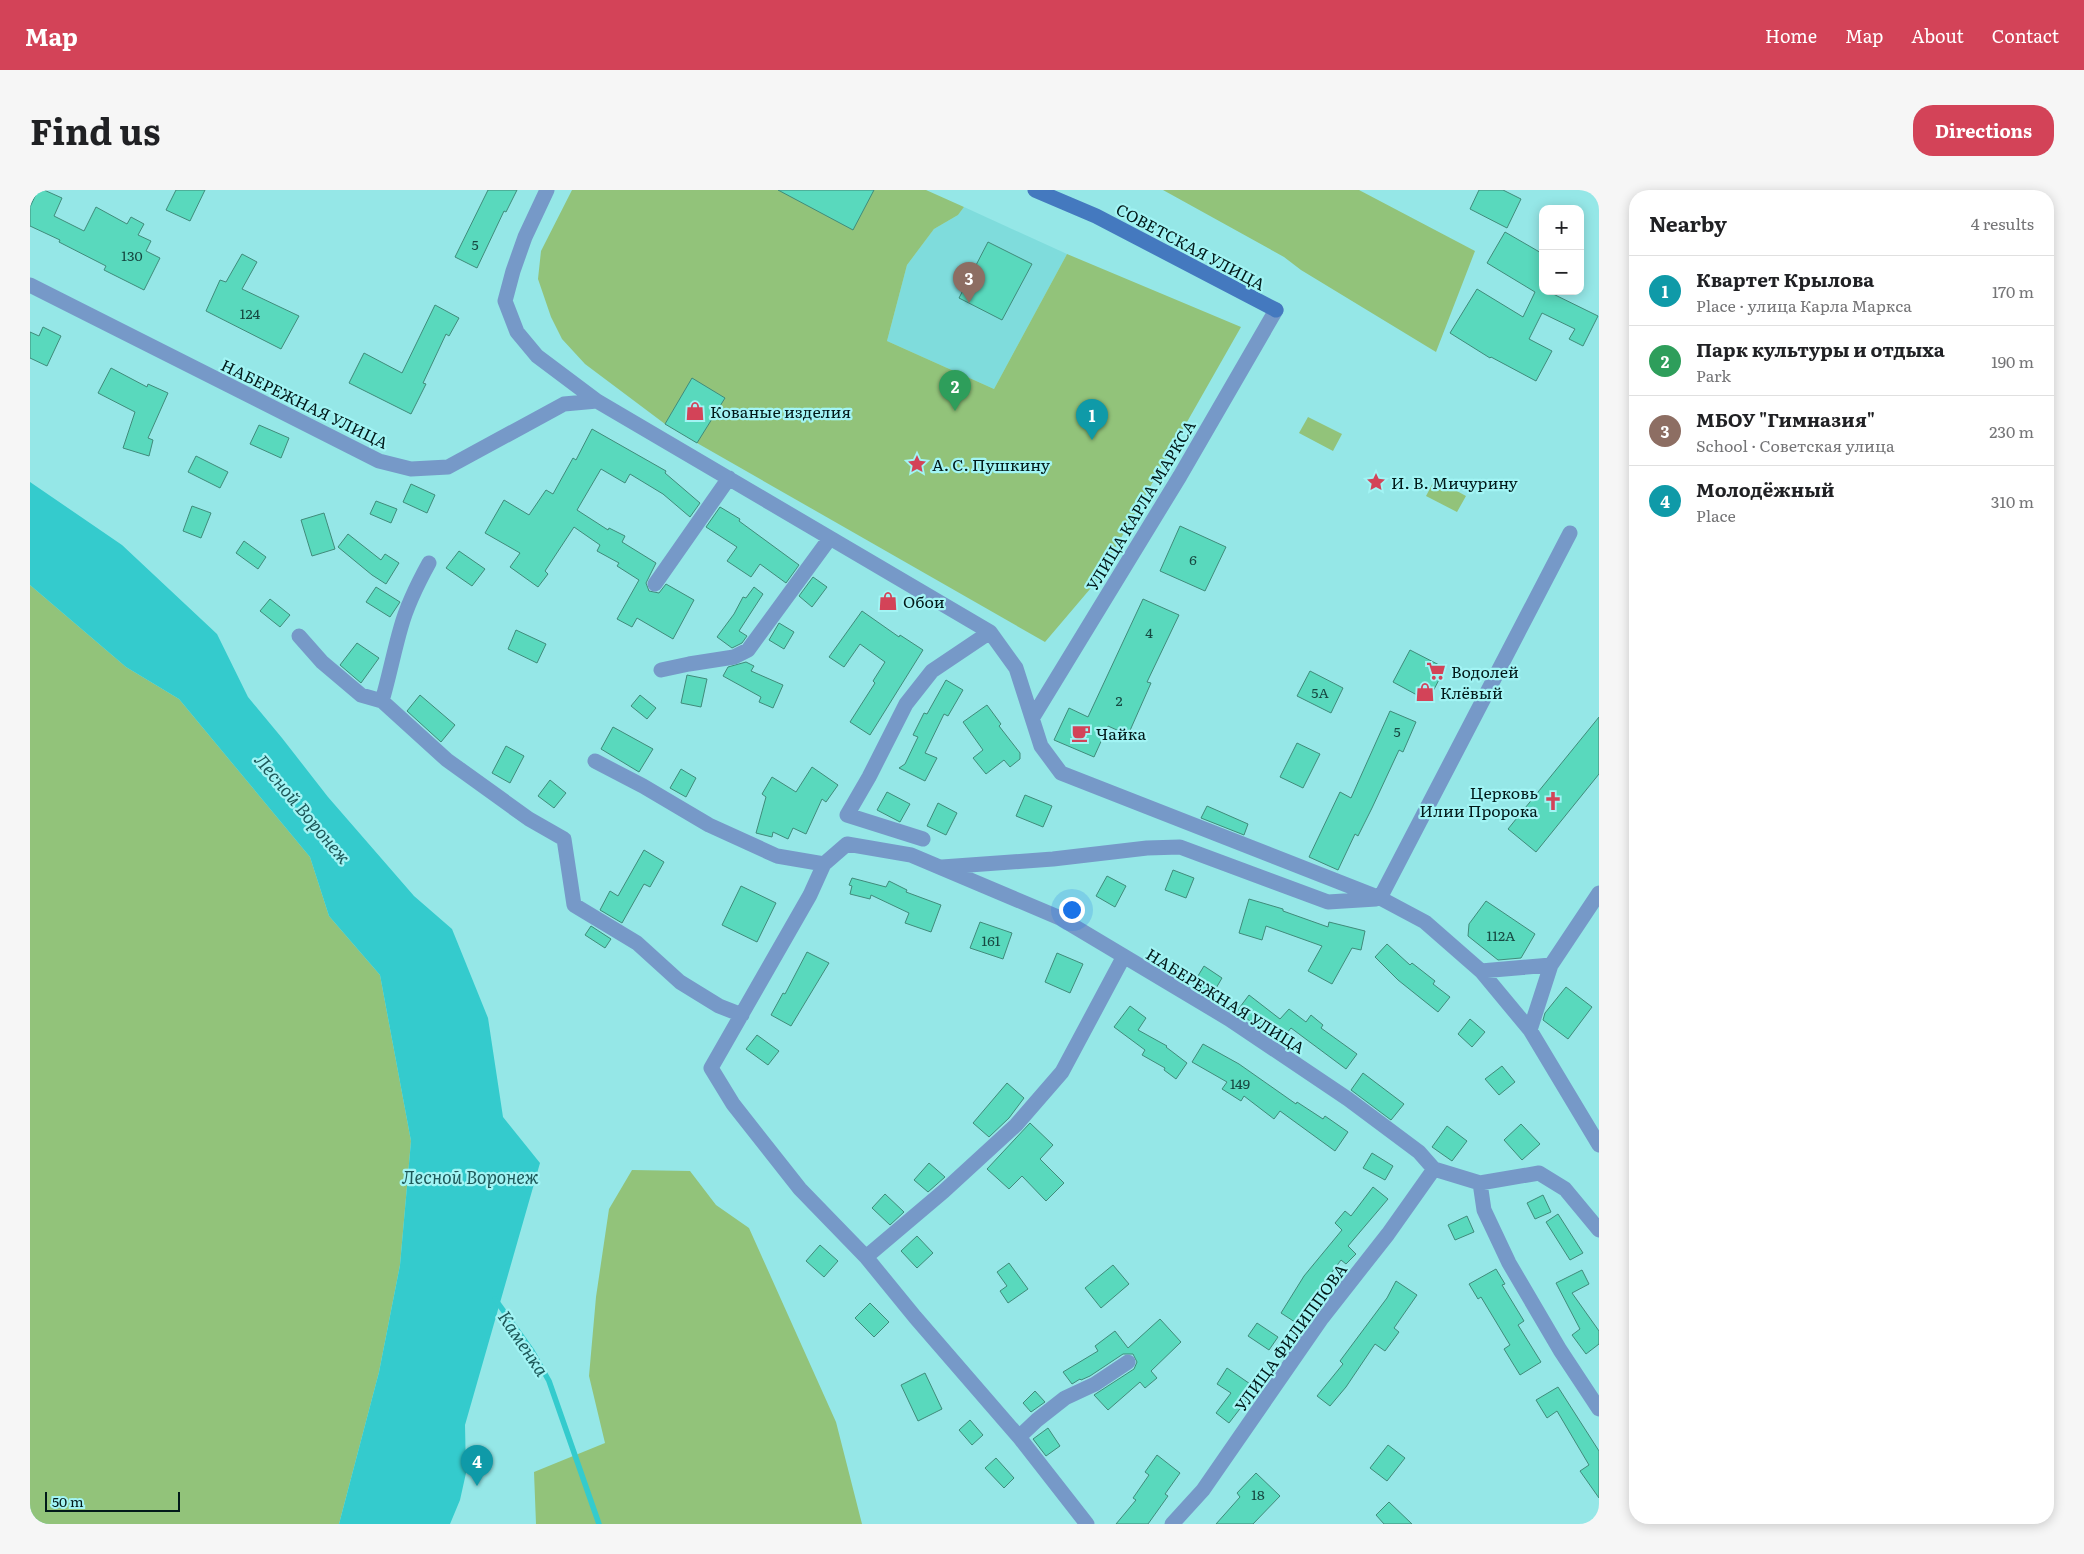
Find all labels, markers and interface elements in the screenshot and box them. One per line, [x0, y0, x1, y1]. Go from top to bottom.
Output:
text: Map [25, 18, 78, 53]
text: Home [1765, 22, 1817, 49]
text: Map [1845, 22, 1883, 49]
text: About [1911, 22, 1964, 49]
text: Contact [1992, 22, 2059, 49]
text: Find us [30, 104, 160, 156]
button: Directions [1913, 105, 2054, 156]
street label: СОВЕТСКАЯ УЛИЦА [1112, 196, 1270, 296]
map controls [1539, 205, 1584, 295]
button: + [1539, 205, 1584, 250]
text: Nearby [1649, 207, 1727, 238]
text: 4 results [1971, 211, 2034, 235]
house number: 5 [471, 234, 479, 254]
house number: 130 [121, 245, 143, 265]
button: − [1539, 250, 1584, 295]
pin: 3 [953, 262, 985, 303]
text: Квартет Крылова [1696, 265, 1874, 293]
text: 1 [1662, 279, 1668, 303]
text: 170 m [1992, 279, 2034, 303]
text: Place · улица Карла Маркса [1696, 293, 1912, 317]
house number: 124 [240, 303, 261, 323]
text: Парк культуры и отдыха [1696, 335, 1945, 363]
text: 2 [1661, 349, 1669, 373]
text: 190 m [1991, 349, 2034, 373]
street label: НАБЕРЕЖНАЯ УЛИЦА [217, 352, 393, 454]
text: Park [1696, 363, 1731, 387]
pin: 2 [939, 370, 971, 411]
place label: Кованые изделия [710, 399, 851, 423]
pin: 1 [1076, 399, 1108, 440]
shop icon: Кованые изделия [684, 400, 706, 422]
text: МБОУ "Гимназия" [1696, 405, 1875, 433]
street label: УЛИЦА КАРЛА МАРКСА [1079, 415, 1201, 595]
text: 3 [1661, 419, 1669, 443]
text: 230 m [1989, 419, 2034, 443]
text: School · Советская улица [1696, 433, 1895, 457]
place label: А. С. Пушкину [932, 452, 1051, 476]
place icon: А. С. Пушкину [906, 453, 928, 475]
place label: И. В. Мичурину [1391, 470, 1519, 494]
place icon: И. В. Мичурину [1365, 471, 1387, 493]
text: Молодёжный [1696, 475, 1835, 503]
text: 4 [1660, 489, 1670, 513]
text: 310 m [1991, 489, 2034, 513]
text: Place [1696, 503, 1736, 527]
house number: 6 [1189, 549, 1197, 569]
place label: Обои [903, 589, 945, 613]
shop icon: Обои [877, 590, 899, 612]
house number: 4 [1145, 622, 1153, 642]
place label: Водолей [1451, 659, 1519, 683]
supermarket icon: Водолей [1425, 660, 1447, 682]
place label: Клёвый [1440, 680, 1503, 704]
shop icon: Клёвый [1414, 681, 1436, 703]
house number: 5А [1311, 682, 1329, 702]
house number: 2 [1115, 690, 1123, 710]
place label: Чайка [1096, 721, 1146, 745]
house number: 5 [1393, 721, 1401, 741]
cafe icon: Чайка [1070, 722, 1092, 744]
water label: Лесной Воронеж [249, 747, 357, 869]
place label: Церковь Илии Пророка [1420, 780, 1538, 822]
church icon: Церковь Илии Пророка [1542, 790, 1564, 812]
your location [1059, 897, 1085, 923]
house number: 112А [1487, 925, 1516, 945]
house number: 161 [982, 930, 1001, 950]
street label: НАБЕРЕЖНАЯ УЛИЦА [1142, 941, 1310, 1059]
house number: 149 [1230, 1073, 1250, 1093]
water label: Лесной Воронеж [402, 1163, 539, 1190]
street label: УЛИЦА ФИЛИППОВА [1228, 1258, 1352, 1416]
water label: Каменка [492, 1305, 556, 1382]
pin: 4 [461, 1445, 493, 1486]
house number: 18 [1251, 1484, 1265, 1504]
scale bar [45, 1489, 180, 1512]
text: 50 m [52, 1491, 84, 1511]

